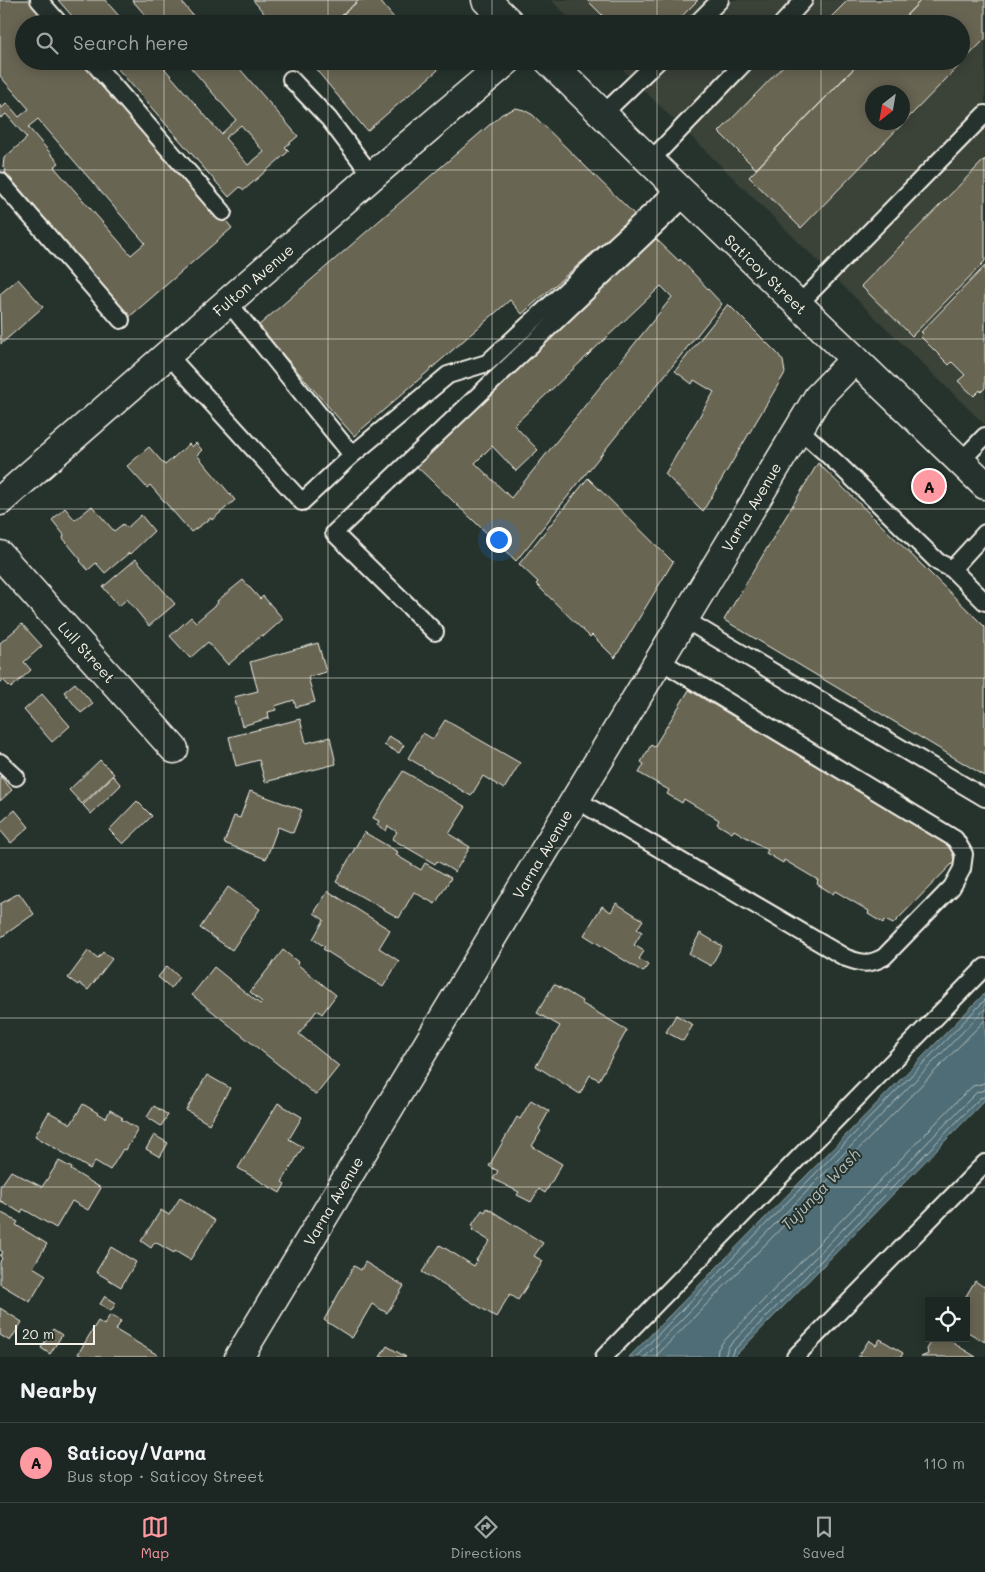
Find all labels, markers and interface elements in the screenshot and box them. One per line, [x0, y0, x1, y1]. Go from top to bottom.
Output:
search box [15, 15, 970, 70]
icon: search [33, 29, 61, 57]
text: Search here [73, 30, 189, 55]
north arrow [865, 85, 910, 130]
street label: Saticoy Street [721, 230, 811, 318]
street label: Fulton Avenue [208, 239, 298, 321]
street label: Varna Avenue [716, 459, 786, 555]
pin: A [913, 467, 945, 505]
your location [486, 527, 512, 553]
street label: Lull Street [54, 617, 120, 687]
street label: Varna Avenue [507, 806, 577, 902]
water label: Tujunga Wash [776, 1144, 864, 1234]
street label: Varna Avenue [298, 1153, 368, 1249]
map controls [925, 1297, 970, 1342]
button: locate [925, 1297, 970, 1342]
scale bar [15, 1322, 95, 1345]
text: 20 m [22, 1324, 54, 1343]
text: Nearby [20, 1376, 97, 1403]
text: Saticoy/Varna [67, 1440, 206, 1465]
text: A [30, 1452, 42, 1473]
text: 110 m [923, 1452, 965, 1473]
text: Bus stop · Saticoy Street [67, 1465, 264, 1486]
tab: Map [141, 1513, 169, 1562]
tab: Directions [450, 1513, 522, 1562]
tab: Saved [803, 1513, 844, 1562]

